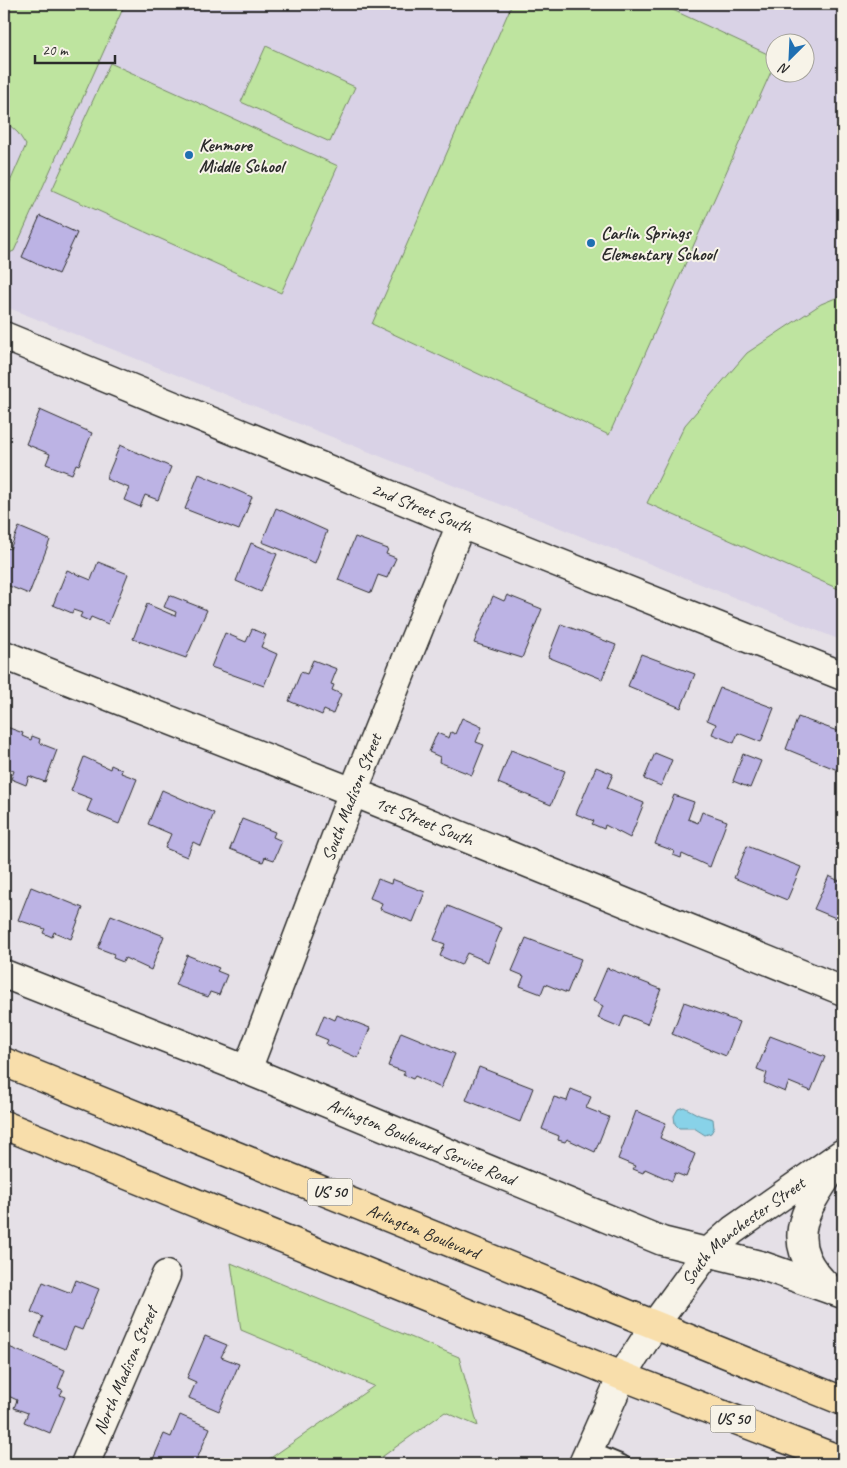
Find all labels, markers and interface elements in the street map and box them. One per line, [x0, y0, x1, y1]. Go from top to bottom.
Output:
scale bar [35, 32, 115, 64]
north arrow [764, 32, 814, 82]
text: 20 m [42, 41, 69, 60]
text: N [775, 59, 792, 79]
place label: Kenmore Middle School [199, 134, 287, 177]
marker: Kenmore Middle School [183, 149, 195, 161]
place label: Carlin Springs Elementary School [601, 222, 719, 265]
marker: Carlin Springs Elementary School [585, 237, 597, 249]
street label: 2nd Street South [368, 477, 477, 539]
street label: South Madison Street [317, 729, 387, 864]
street label: 1st Street South [372, 791, 478, 851]
street label: Arlington Boulevard Service Road [325, 1094, 521, 1191]
street label: South Manchester Street [676, 1171, 811, 1289]
road number: US 50 [308, 1178, 352, 1206]
street label: Arlington Boulevard [364, 1199, 485, 1265]
street label: North Madison Street [88, 1300, 163, 1438]
road number: US 50 [710, 1406, 756, 1432]

